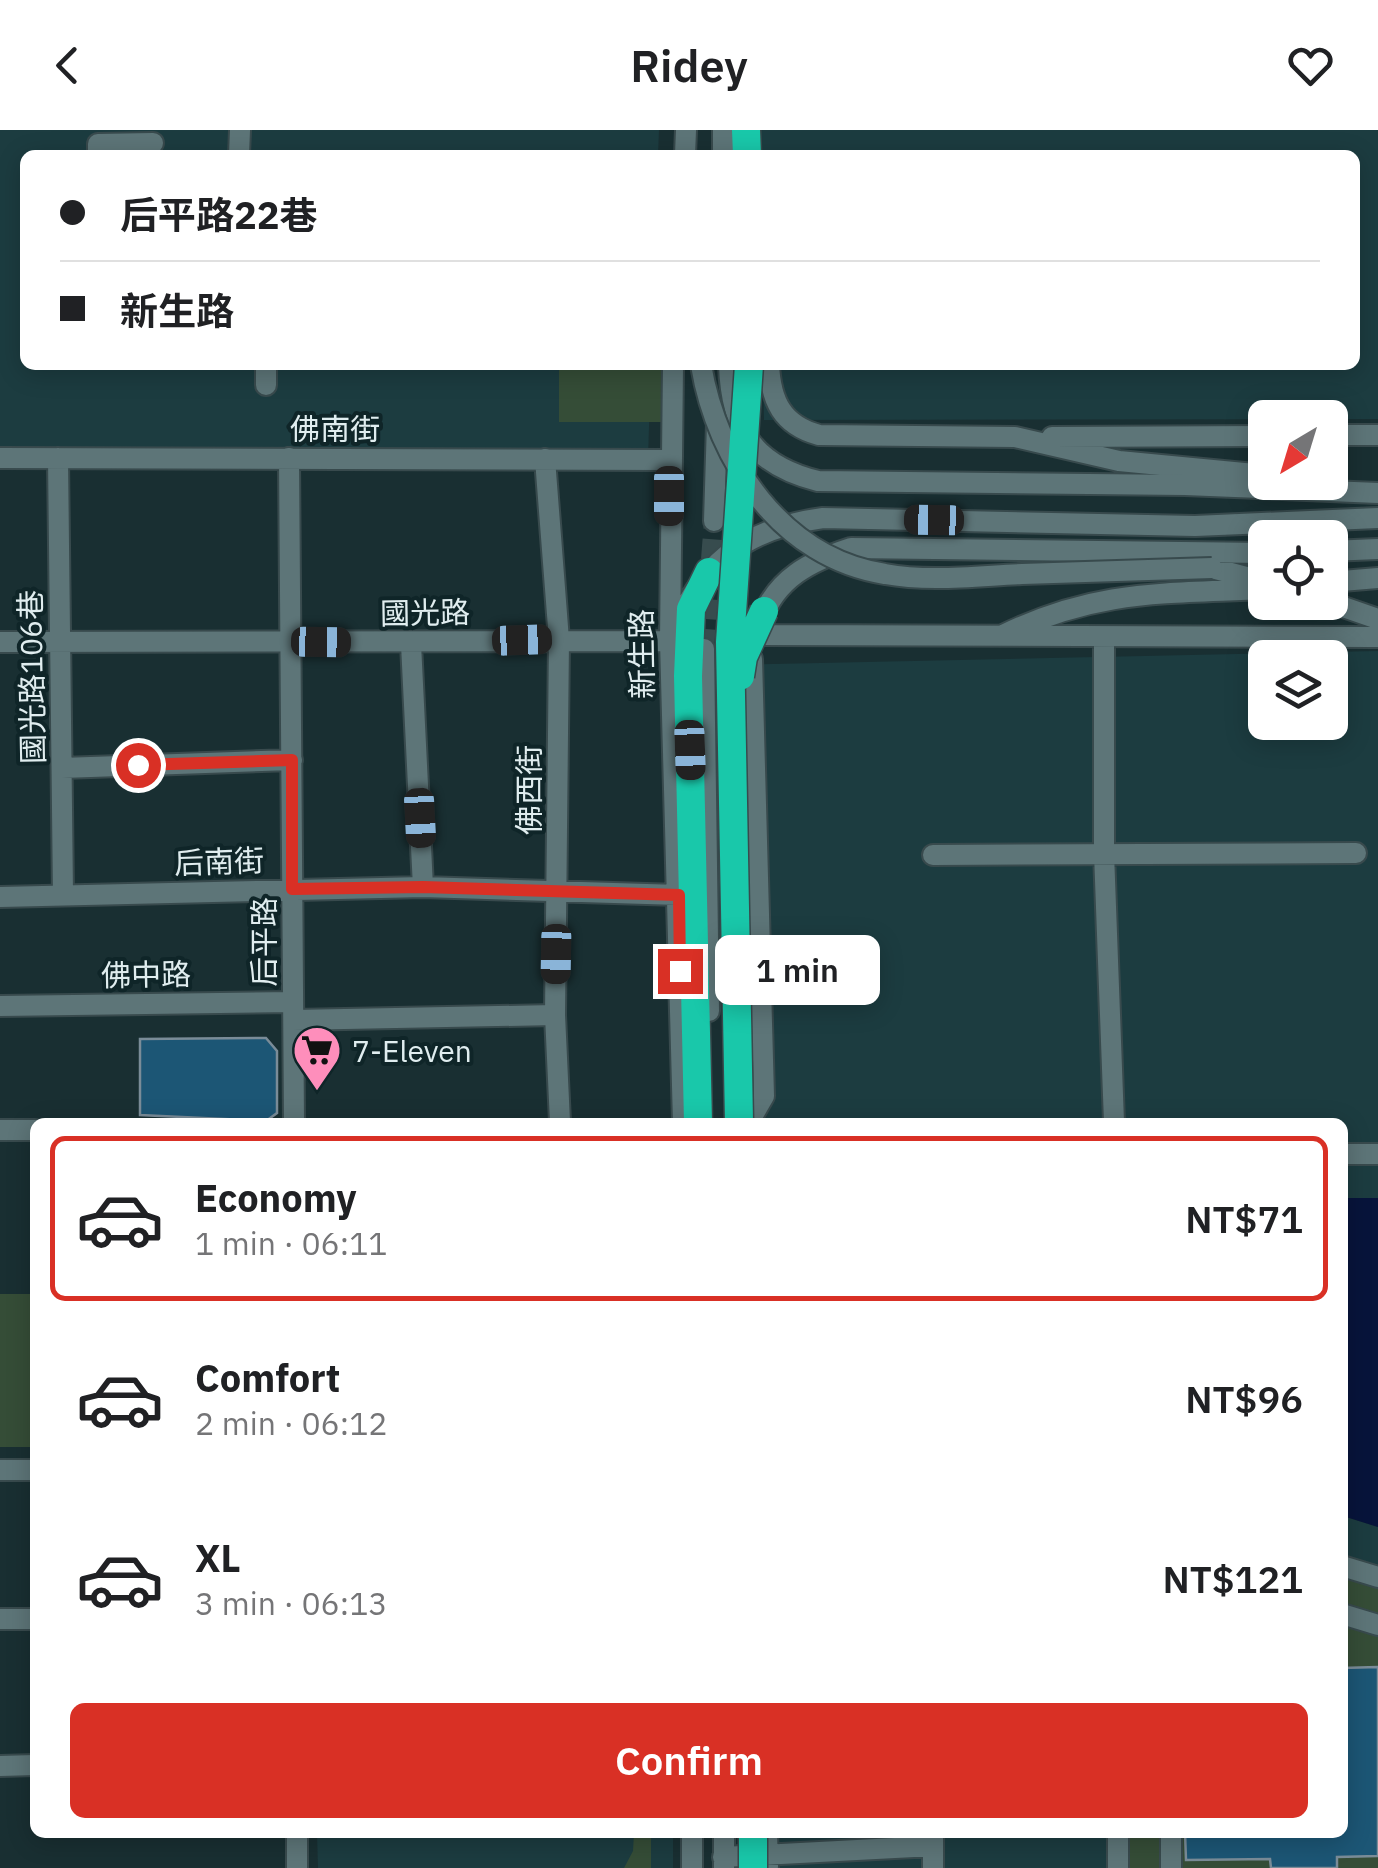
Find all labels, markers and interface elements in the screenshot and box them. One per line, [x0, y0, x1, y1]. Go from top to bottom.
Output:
text: Ridey [630, 36, 748, 94]
icon: back [40, 38, 95, 93]
icon: heart [1283, 38, 1338, 93]
text: 后平路22巷 [120, 190, 318, 239]
text: 新生路 [120, 286, 234, 335]
north arrow [1248, 400, 1348, 500]
map controls [1248, 400, 1348, 740]
street label: 佛南街 [290, 409, 380, 448]
car [654, 466, 684, 526]
car [904, 504, 964, 536]
button: locate [1248, 520, 1348, 620]
street label: 國光路106巷 [10, 590, 52, 764]
street label: 國光路 [380, 592, 470, 632]
street label: 新生路 [621, 609, 661, 699]
car [491, 624, 553, 656]
car [291, 626, 351, 658]
button: layers [1248, 640, 1348, 740]
car [674, 719, 706, 781]
route start [116, 743, 161, 788]
street label: 佛西街 [509, 745, 548, 835]
car [403, 787, 437, 849]
street label: 后南街 [173, 840, 265, 882]
street label: 后平路 [244, 897, 283, 987]
car [540, 924, 572, 984]
callout: 1 min [715, 936, 880, 1006]
route end [658, 949, 703, 994]
text: 1 min [756, 949, 839, 991]
street label: 佛中路 [101, 954, 191, 994]
supermarket icon: 7-Eleven [291, 1024, 343, 1092]
place label: 7-Eleven [352, 1031, 472, 1070]
text: Economy [195, 1173, 357, 1222]
icon: car [75, 1174, 165, 1264]
text: NT$71 [1185, 1194, 1303, 1243]
text: 1 min · 06:11 [195, 1222, 388, 1264]
text: Comfort [195, 1353, 340, 1402]
icon: car [75, 1354, 165, 1444]
text: NT$96 [1185, 1374, 1303, 1423]
text: 2 min · 06:12 [195, 1402, 388, 1444]
text: XL [195, 1533, 241, 1582]
icon: car [75, 1534, 165, 1624]
text: NT$121 [1162, 1554, 1303, 1603]
text: 3 min · 06:13 [195, 1582, 388, 1624]
button: Confirm [70, 1703, 1308, 1818]

